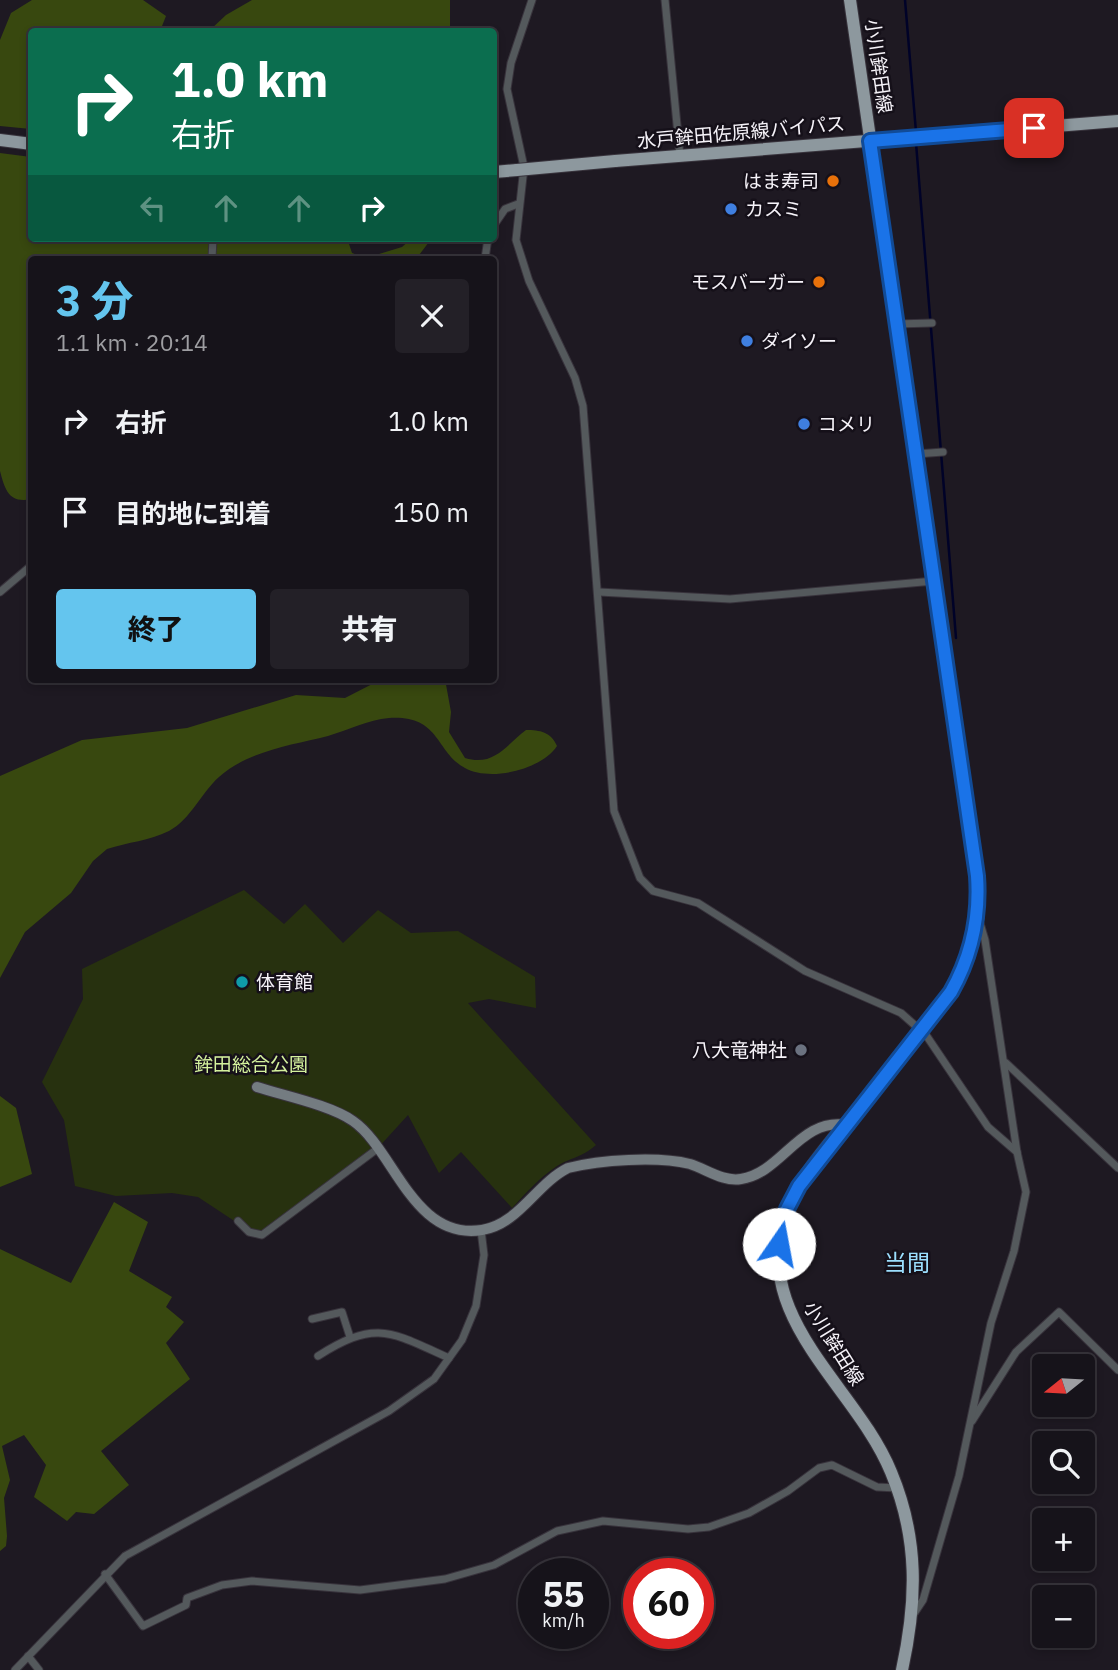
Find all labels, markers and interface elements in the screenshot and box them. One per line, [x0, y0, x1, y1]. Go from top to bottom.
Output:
street label: 小川鉾田線 [861, 17, 897, 115]
text: 1.0 km [171, 47, 329, 110]
icon: right [56, 56, 147, 147]
pin [1004, 98, 1064, 158]
icon: arrive [1015, 109, 1053, 147]
street label: 水戸鉾田佐原線バイパス [636, 111, 846, 153]
text: 右折 [171, 113, 235, 155]
place label: はま寿司 [743, 169, 819, 193]
marker: はま寿司 [825, 173, 841, 189]
icon: left [134, 189, 172, 227]
icon: ahead [207, 189, 245, 227]
icon: ahead [280, 189, 318, 227]
icon: right [353, 189, 391, 227]
place label: カスミ [745, 197, 802, 221]
marker: カスミ [723, 201, 739, 217]
place label: モスバーガー [691, 270, 805, 294]
text: 3 分 [56, 273, 133, 328]
marker: モスバーガー [811, 274, 827, 290]
button: close [395, 279, 469, 353]
text: 1.1 km · 20:14 [56, 327, 208, 357]
place label: ダイソー [761, 329, 837, 353]
marker: ダイソー [739, 333, 755, 349]
icon: right [56, 402, 94, 440]
text: 1.0 km [388, 404, 469, 438]
text: 右折 [115, 405, 167, 439]
place label: コメリ [818, 412, 875, 436]
marker: コメリ [796, 416, 812, 432]
icon: arrive [56, 493, 94, 531]
text: 150 m [393, 495, 469, 529]
text: 目的地に到着 [115, 496, 271, 530]
button: 終了 [56, 589, 256, 669]
button: 共有 [270, 589, 469, 669]
place label: 体育館 [256, 970, 313, 994]
marker: 体育館 [234, 974, 250, 990]
place label: 八大竜神社 [692, 1038, 787, 1062]
marker: 八大竜神社 [793, 1042, 809, 1058]
park label: 鉾田総合公園 [194, 1052, 308, 1076]
position arrow [742, 1207, 816, 1281]
district label: 当間 [884, 1247, 930, 1277]
street label: 小川鉾田線 [799, 1296, 869, 1390]
north arrow [1032, 1354, 1096, 1418]
map controls [1032, 1354, 1095, 1648]
button: search [1032, 1431, 1095, 1494]
button: + [1032, 1508, 1095, 1571]
speed limit sign: 60 [623, 1558, 714, 1649]
text: 55 [542, 1571, 585, 1617]
button: − [1032, 1585, 1095, 1648]
text: km/h [542, 1609, 585, 1632]

